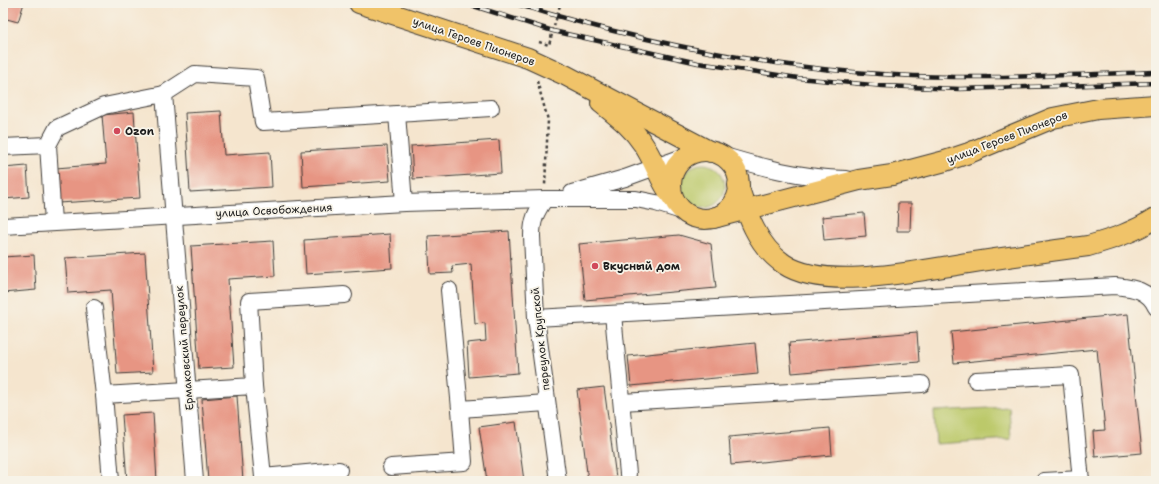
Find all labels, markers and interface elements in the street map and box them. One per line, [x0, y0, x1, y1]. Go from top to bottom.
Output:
street label: улица Героев Пионеров [411, 14, 537, 69]
street label: улица Героев Пионеров [945, 107, 1070, 167]
place label: Ozon [125, 124, 155, 139]
marker: Ozon [112, 126, 122, 136]
street label: улица Освобождения [215, 200, 333, 221]
place label: Вкусный дом [603, 259, 680, 274]
marker: Вкусный дом [590, 261, 600, 271]
street label: Ермаковский переулок [172, 285, 197, 411]
street label: переулок Крупской [528, 287, 553, 391]

